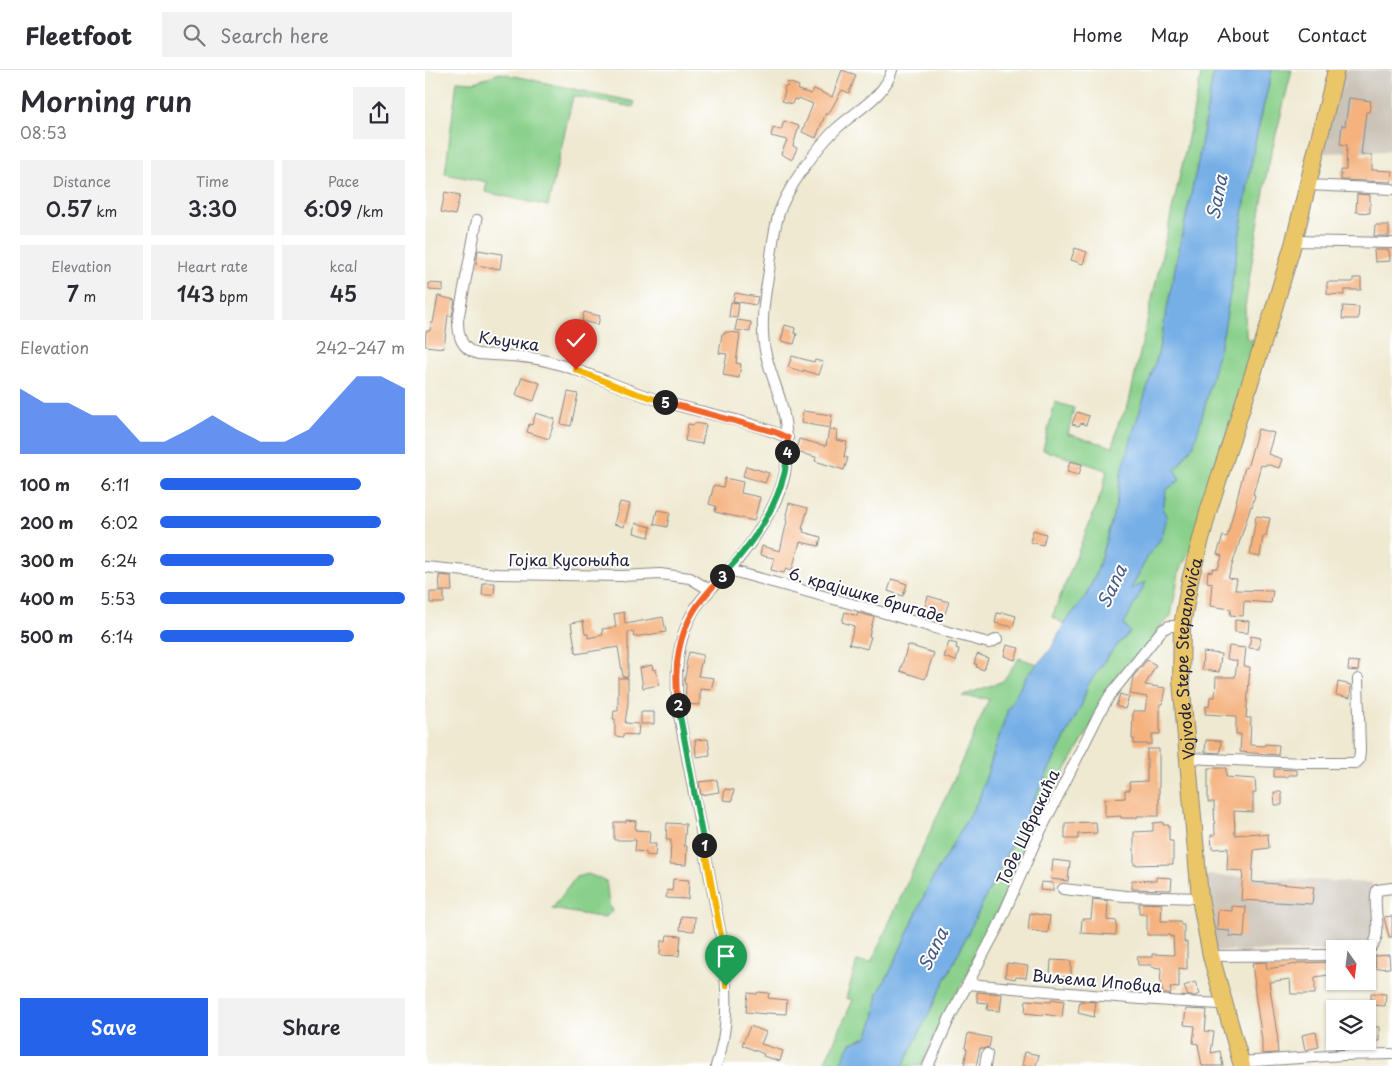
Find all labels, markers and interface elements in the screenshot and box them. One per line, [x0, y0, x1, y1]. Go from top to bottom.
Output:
search box [162, 12, 512, 57]
text: Fleetfoot [25, 17, 132, 53]
icon: search [180, 21, 208, 49]
text: Search here [220, 21, 329, 49]
text: Home [1072, 21, 1122, 48]
text: Map [1150, 21, 1189, 48]
text: About [1217, 21, 1269, 48]
text: Contact [1297, 21, 1367, 48]
text: Morning run [20, 79, 192, 122]
button: share [353, 87, 405, 139]
text: 08:53 [20, 120, 67, 144]
text: Distance [52, 171, 111, 192]
text: Time [196, 171, 229, 192]
text: Pace [328, 171, 359, 192]
water label: Sana [1198, 172, 1234, 222]
text: 0.57 [46, 192, 92, 224]
text: 3:30 [188, 192, 237, 224]
text: 6:09 [303, 192, 352, 224]
text: km [92, 201, 117, 222]
text: /km [352, 201, 384, 222]
text: Elevation [51, 256, 112, 277]
text: Heart rate [177, 256, 248, 277]
text: kcal [330, 256, 357, 277]
text: 7 [67, 277, 79, 309]
text: 143 [177, 277, 215, 309]
text: 45 [330, 277, 357, 309]
text: m [79, 286, 96, 307]
text: bpm [215, 286, 248, 307]
pin [555, 319, 597, 370]
street label: Кључка [477, 324, 541, 356]
icon: check [562, 326, 590, 354]
text: Elevation [20, 335, 89, 359]
text: 242–247 m [316, 335, 405, 359]
pin: 5 [653, 390, 677, 414]
text: 5 [661, 392, 670, 413]
pin: 4 [775, 440, 799, 464]
text: 4 [783, 442, 792, 463]
text: 100 m [20, 472, 70, 496]
text: 6:11 [100, 472, 129, 496]
text: 200 m [20, 510, 74, 534]
text: 6:02 [100, 510, 138, 534]
street label: Гојка Кусоњића [508, 547, 630, 571]
text: 300 m [20, 548, 74, 572]
text: 6:24 [100, 548, 137, 572]
street label: Vojvode Stepe Stepanovića [1169, 555, 1208, 761]
water label: Sana [1089, 559, 1133, 612]
street label: 6. крајишке бригаде [786, 560, 948, 628]
pin: 3 [709, 564, 735, 588]
text: 3 [718, 566, 727, 587]
text: 400 m [20, 586, 74, 610]
text: 5:53 [100, 586, 135, 610]
text: 500 m [20, 624, 73, 648]
text: 6:14 [100, 624, 134, 648]
pin: 2 [665, 692, 691, 718]
text: 2 [674, 695, 683, 716]
street label: Тоде Швракића [990, 765, 1064, 889]
pin: 1 [691, 832, 717, 858]
text: 1 [701, 835, 708, 856]
water label: Sana [910, 922, 954, 975]
pin [705, 935, 747, 986]
north arrow [1326, 940, 1376, 990]
map controls [1326, 940, 1376, 1050]
icon: arrive [712, 942, 740, 970]
street label: Виљема Иповца [1031, 962, 1163, 998]
button: Save [20, 998, 208, 1056]
button: Share [218, 998, 405, 1056]
button: layers [1326, 1000, 1376, 1050]

